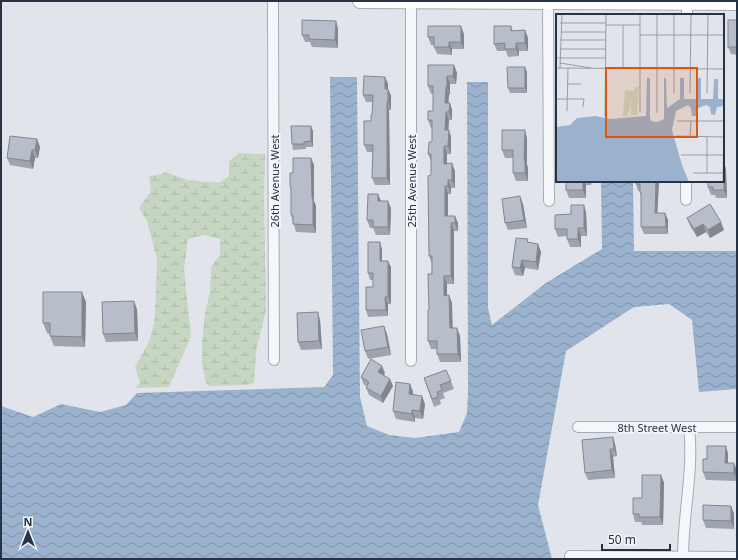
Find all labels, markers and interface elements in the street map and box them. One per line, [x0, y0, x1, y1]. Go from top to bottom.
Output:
inset map [556, 14, 724, 182]
street label: 26th Avenue West [267, 134, 282, 228]
street label: 25th Avenue West [404, 134, 419, 228]
street label: 8th Street West [618, 420, 696, 435]
north arrow [8, 512, 48, 552]
text: N [24, 514, 32, 529]
scale bar [602, 526, 670, 552]
text: 50 m [608, 531, 636, 548]

